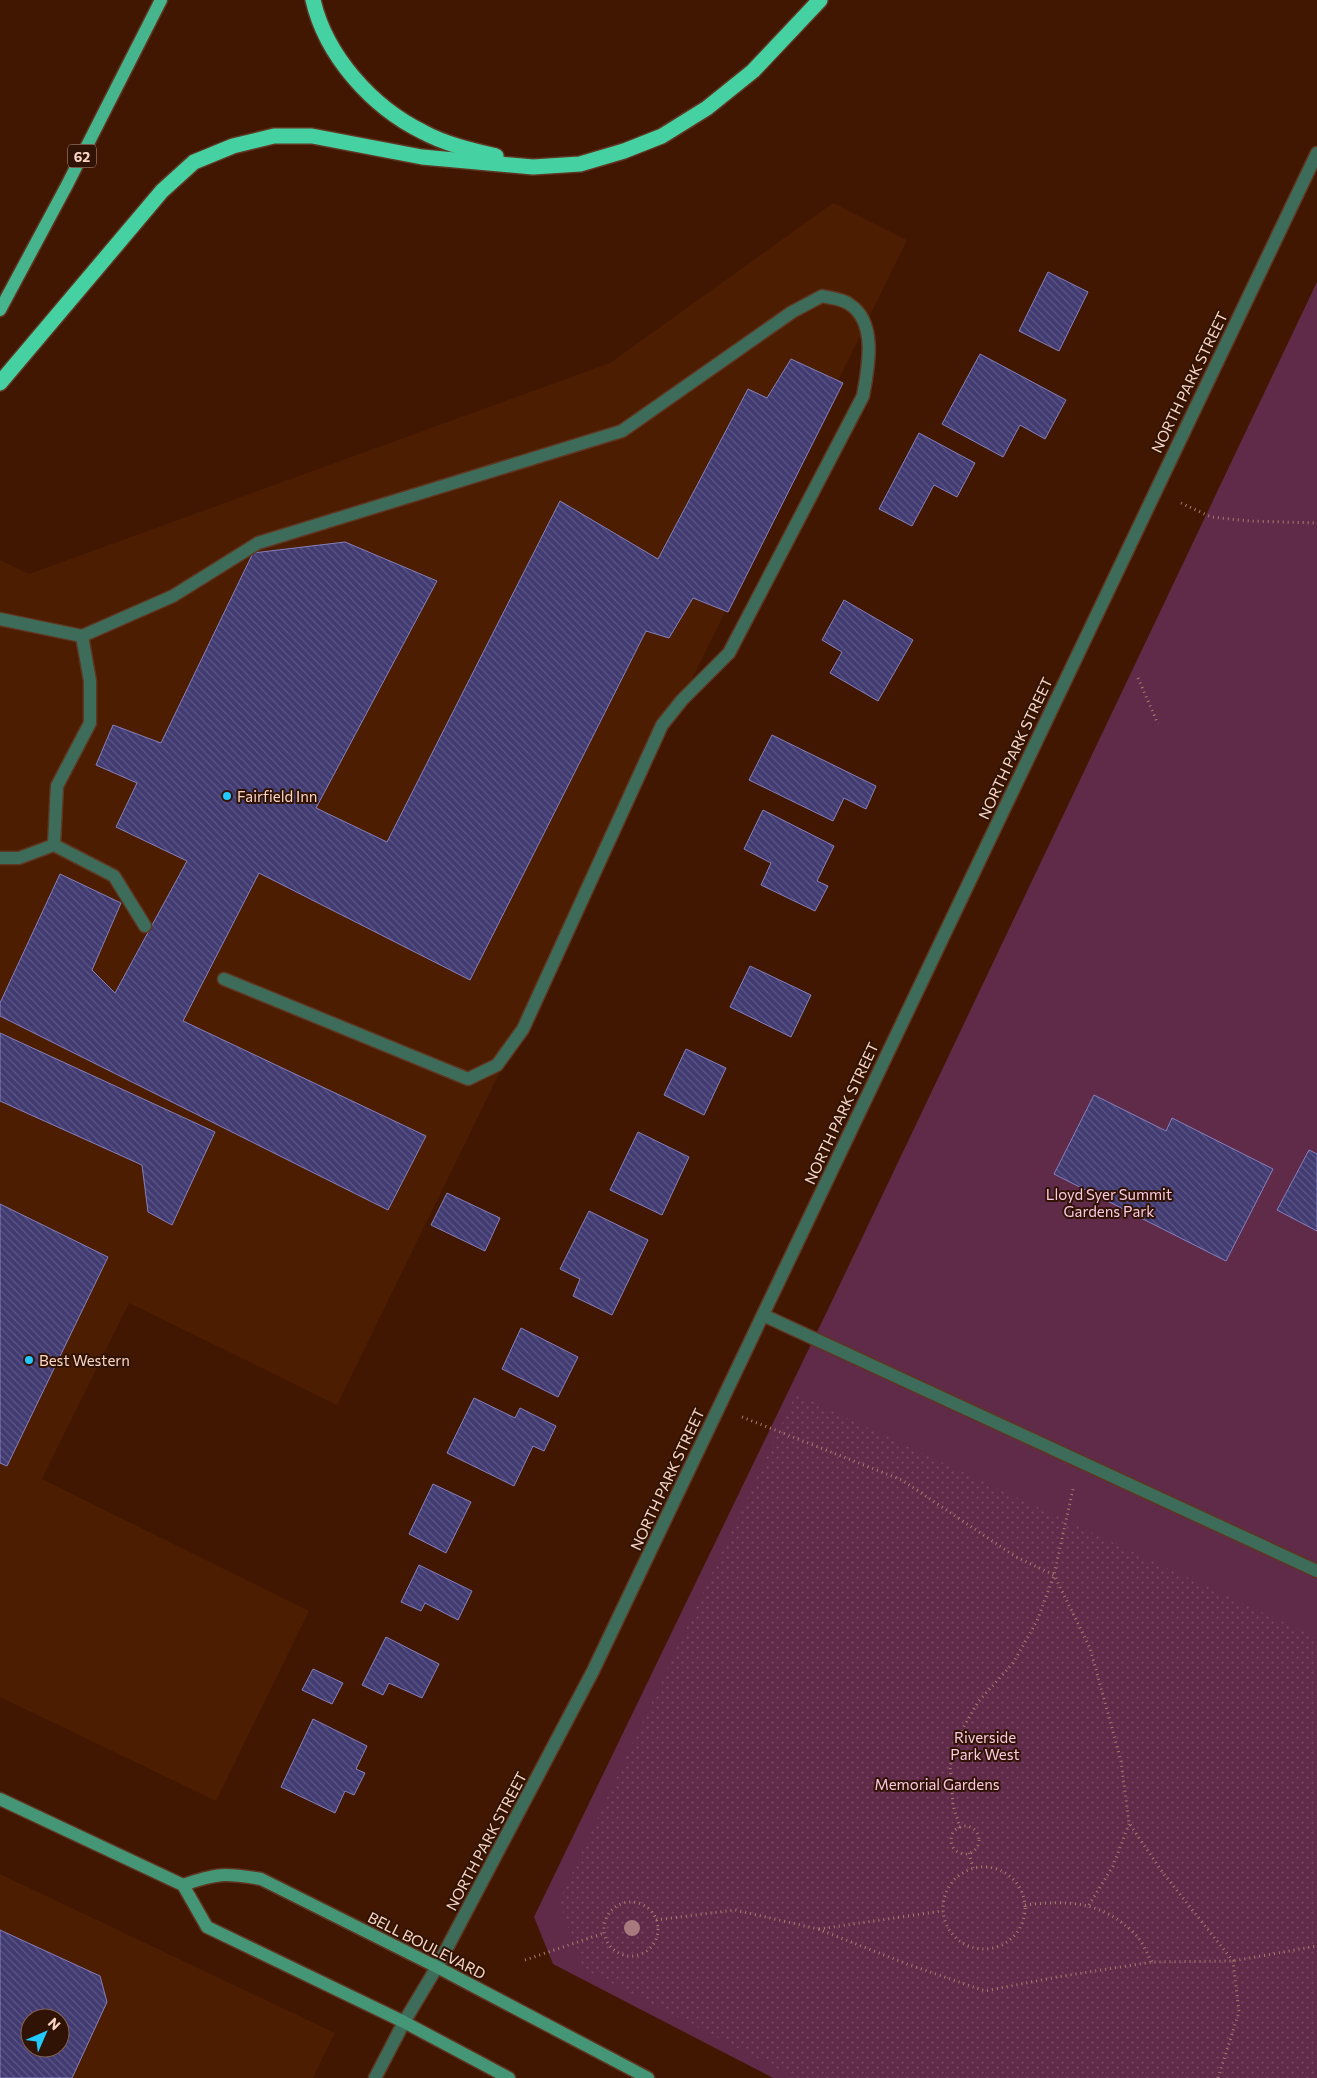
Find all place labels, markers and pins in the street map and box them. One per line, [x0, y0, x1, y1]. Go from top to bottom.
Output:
place label: Fairfield Inn [237, 787, 317, 805]
marker: Fairfield Inn [221, 790, 233, 802]
place label: Best Western [39, 1351, 130, 1369]
marker: Best Western [23, 1354, 35, 1366]

